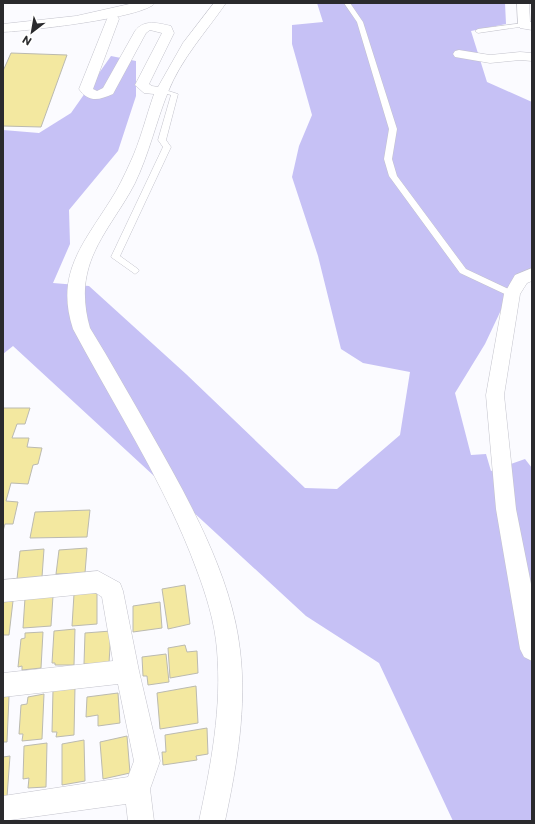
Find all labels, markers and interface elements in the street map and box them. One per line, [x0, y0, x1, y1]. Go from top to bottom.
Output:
north arrow [12, 12, 52, 52]
text: N [20, 33, 33, 49]

